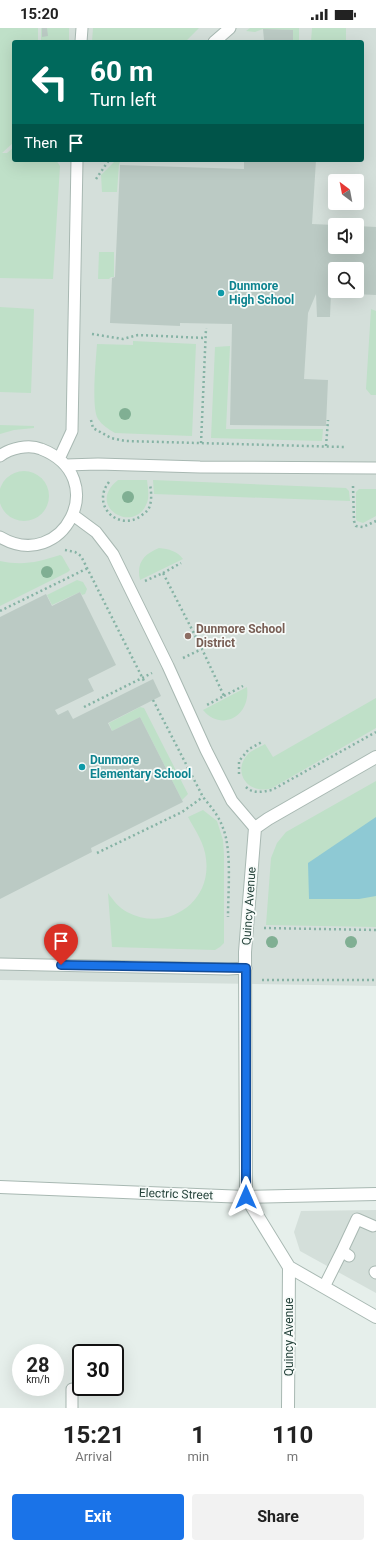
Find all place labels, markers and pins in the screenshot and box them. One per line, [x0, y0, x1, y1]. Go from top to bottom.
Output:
place label: Dunmore High School [229, 279, 294, 307]
marker: Dunmore High School [216, 288, 226, 298]
place label: Dunmore School District [196, 622, 285, 650]
marker: Dunmore School District [183, 631, 193, 641]
place label: Dunmore Elementary School [90, 753, 191, 781]
marker: Dunmore Elementary School [77, 762, 87, 772]
pin [44, 924, 78, 965]

